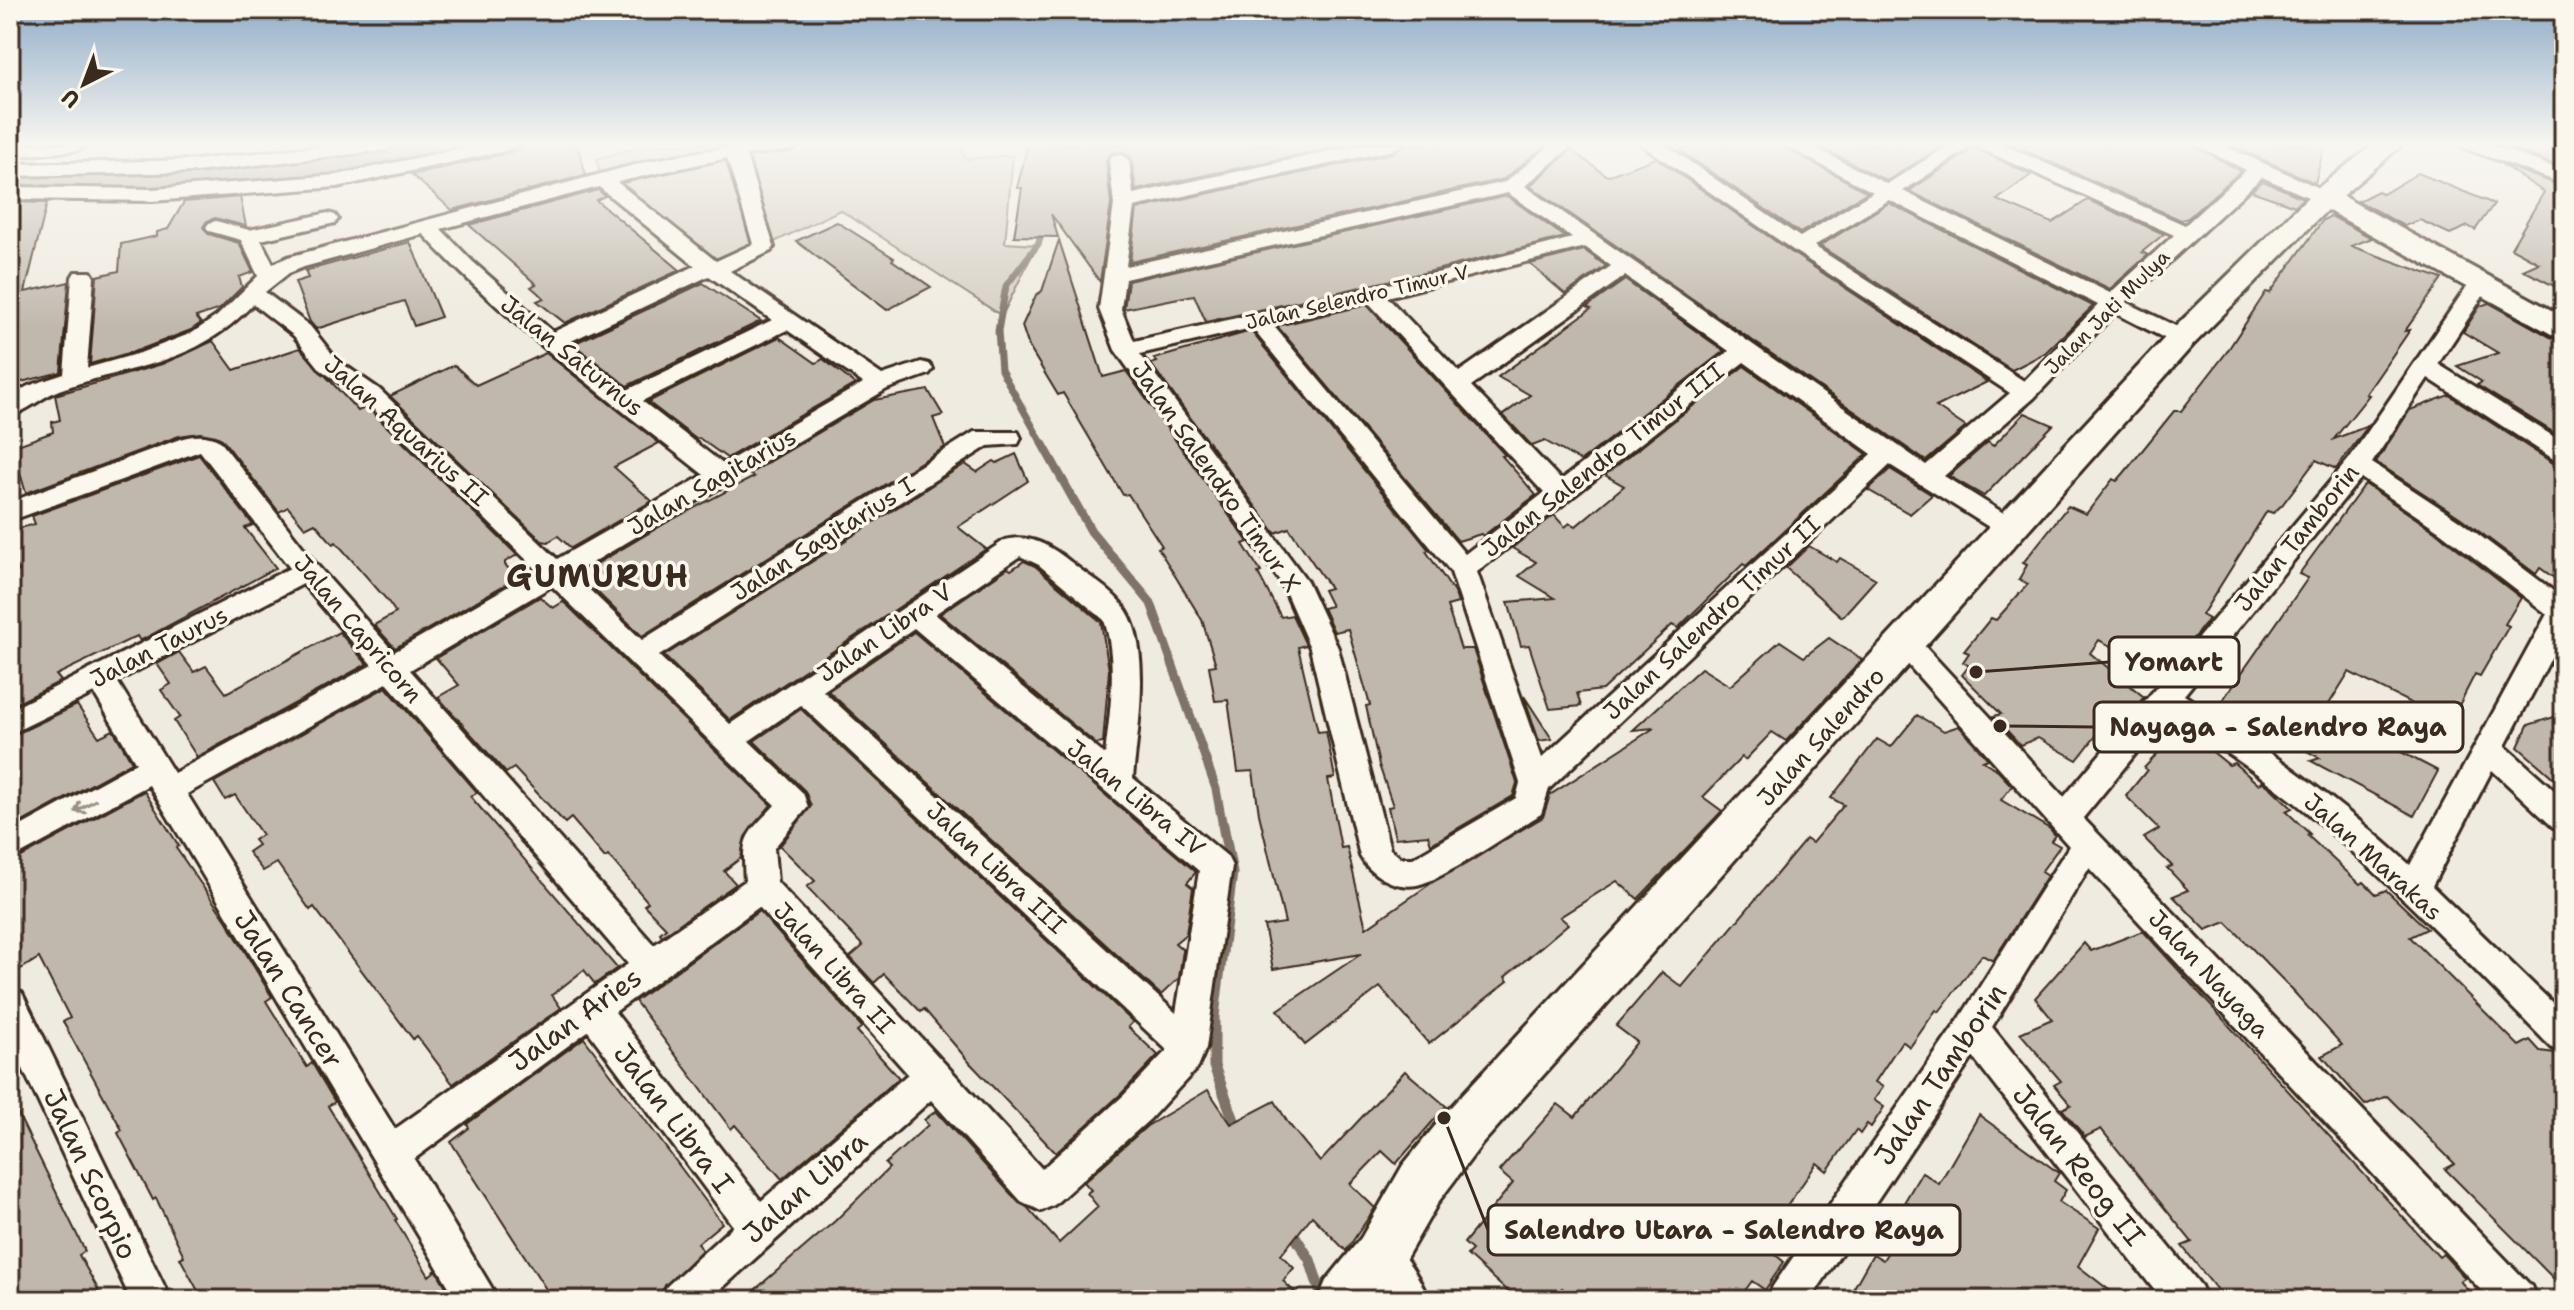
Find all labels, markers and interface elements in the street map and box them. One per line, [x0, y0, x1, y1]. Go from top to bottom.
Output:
north arrow [44, 44, 124, 124]
text: U [56, 83, 86, 114]
street label: Jalan Jati Mulya [2039, 244, 2175, 380]
street label: Jalan Selendro Timur V [1243, 259, 1472, 335]
street label: Jalan Saturnus [494, 288, 650, 424]
street label: Jalan Aquarius II [317, 348, 495, 514]
street label: Jalan Salendro Timur X [1124, 355, 1308, 599]
street label: Jalan Salendro Timur III [1475, 355, 1731, 565]
street label: Jalan Sagitarius [622, 421, 802, 543]
street label: Jalan Tamborin [2227, 457, 2367, 619]
street label: Jalan Sagitarius I [725, 469, 921, 609]
street label: Jalan Salendro Timur II [1596, 509, 1828, 727]
street label: Jalan Capricorn [286, 548, 430, 710]
district label: GUMURUH [506, 554, 690, 597]
street label: Jalan Libra V [811, 576, 959, 690]
street label: Jalan Taurus [85, 599, 233, 695]
callout: Yomart [2109, 637, 2239, 687]
text: Yomart [2125, 644, 2223, 679]
street label: Jalan Salendro [1750, 661, 1892, 813]
callout: Nayaga - Salendro Raya [2094, 702, 2463, 752]
text: Nayaga - Salendro Raya [2109, 709, 2447, 744]
street label: Jalan Libra IV [1060, 732, 1212, 864]
street label: Jalan Marakas [2297, 786, 2449, 928]
street label: Jalan Libra III [919, 795, 1073, 941]
one-way arrow [73, 799, 97, 814]
street label: Jalan Libra II [766, 895, 902, 1041]
street label: Jalan Cancer [225, 903, 353, 1075]
street label: Jalan Nayaga [2141, 903, 2277, 1045]
street label: Jalan Aries [501, 958, 649, 1080]
street label: Jalan Tamborin [1865, 976, 2015, 1172]
street label: Jalan Libra I [605, 1035, 743, 1201]
street label: Jalan Reog II [2004, 1076, 2154, 1254]
street label: Jalan Scorpio [35, 1083, 147, 1265]
street label: Jalan Libra [735, 1122, 875, 1252]
callout: Salendro Utara - Salendro Raya [1488, 1205, 1960, 1255]
text: Salendro Utara - Salendro Raya [1504, 1212, 1944, 1247]

